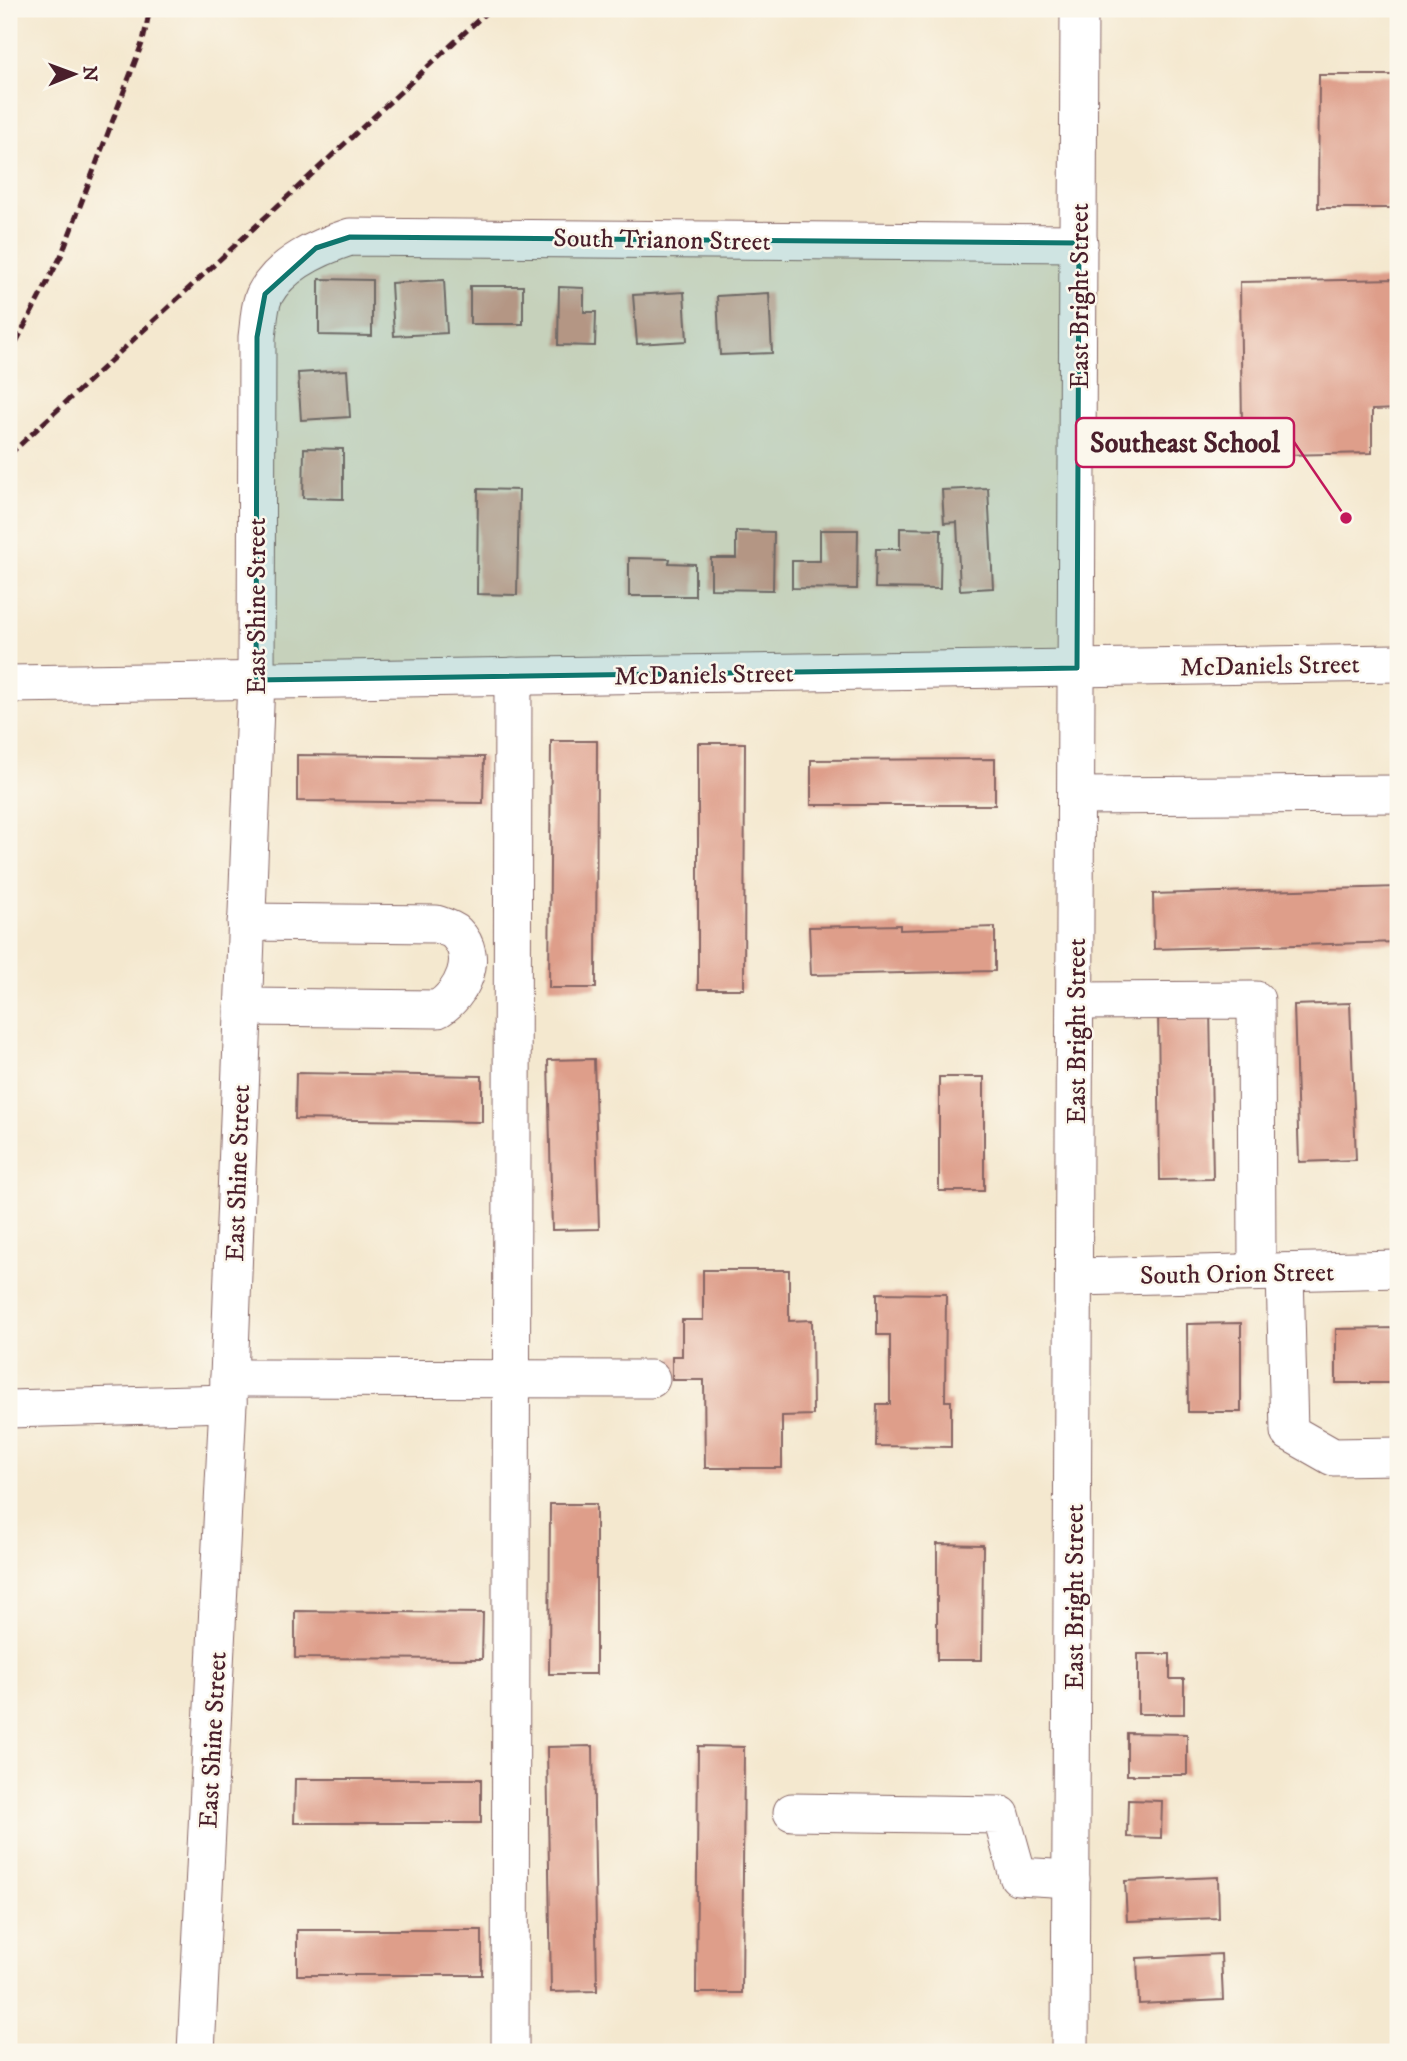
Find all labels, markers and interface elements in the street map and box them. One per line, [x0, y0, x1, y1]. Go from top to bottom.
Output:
north arrow [38, 38, 108, 108]
text: N [78, 66, 101, 82]
street label: East Bright Street [1064, 203, 1097, 389]
street label: South Trianon Street [553, 222, 771, 259]
callout: Southeast School [1076, 418, 1294, 467]
text: Southeast School [1090, 426, 1281, 461]
street label: East Shine Street [241, 517, 274, 695]
street label: McDaniels Street [1180, 648, 1360, 685]
street label: McDaniels Street [614, 657, 794, 694]
street label: East Bright Street [1061, 938, 1094, 1124]
street label: East Shine Street [219, 1084, 258, 1262]
street label: South Orion Street [1140, 1256, 1335, 1293]
street label: East Bright Street [1059, 1504, 1092, 1690]
street label: East Shine Street [192, 1651, 235, 1829]

